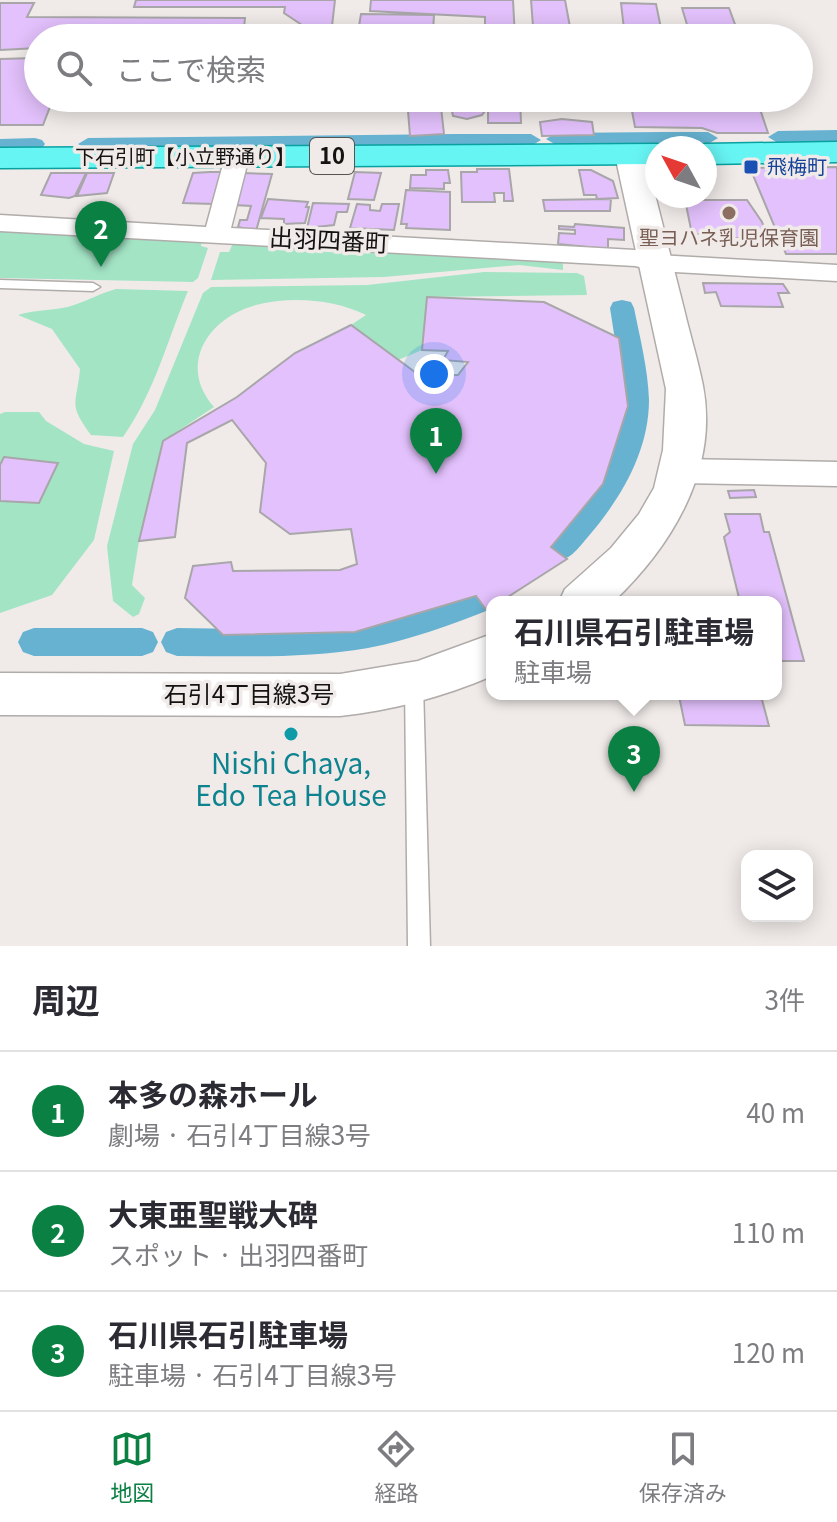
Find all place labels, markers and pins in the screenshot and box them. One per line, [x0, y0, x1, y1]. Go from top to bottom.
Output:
place label: 飛梅町 [767, 151, 827, 180]
marker: 飛梅町 [742, 158, 760, 176]
pin: 2 [75, 201, 127, 267]
marker: 聖ヨハネ乳児保育園 [720, 204, 738, 222]
place label: 聖ヨハネ乳児保育園 [639, 222, 819, 251]
pin: 1 [410, 408, 462, 474]
marker: Nishi Chaya, Edo Tea House [282, 725, 300, 743]
pin: 3 [608, 726, 660, 792]
place label: Nishi Chaya, Edo Tea House [195, 742, 387, 814]

